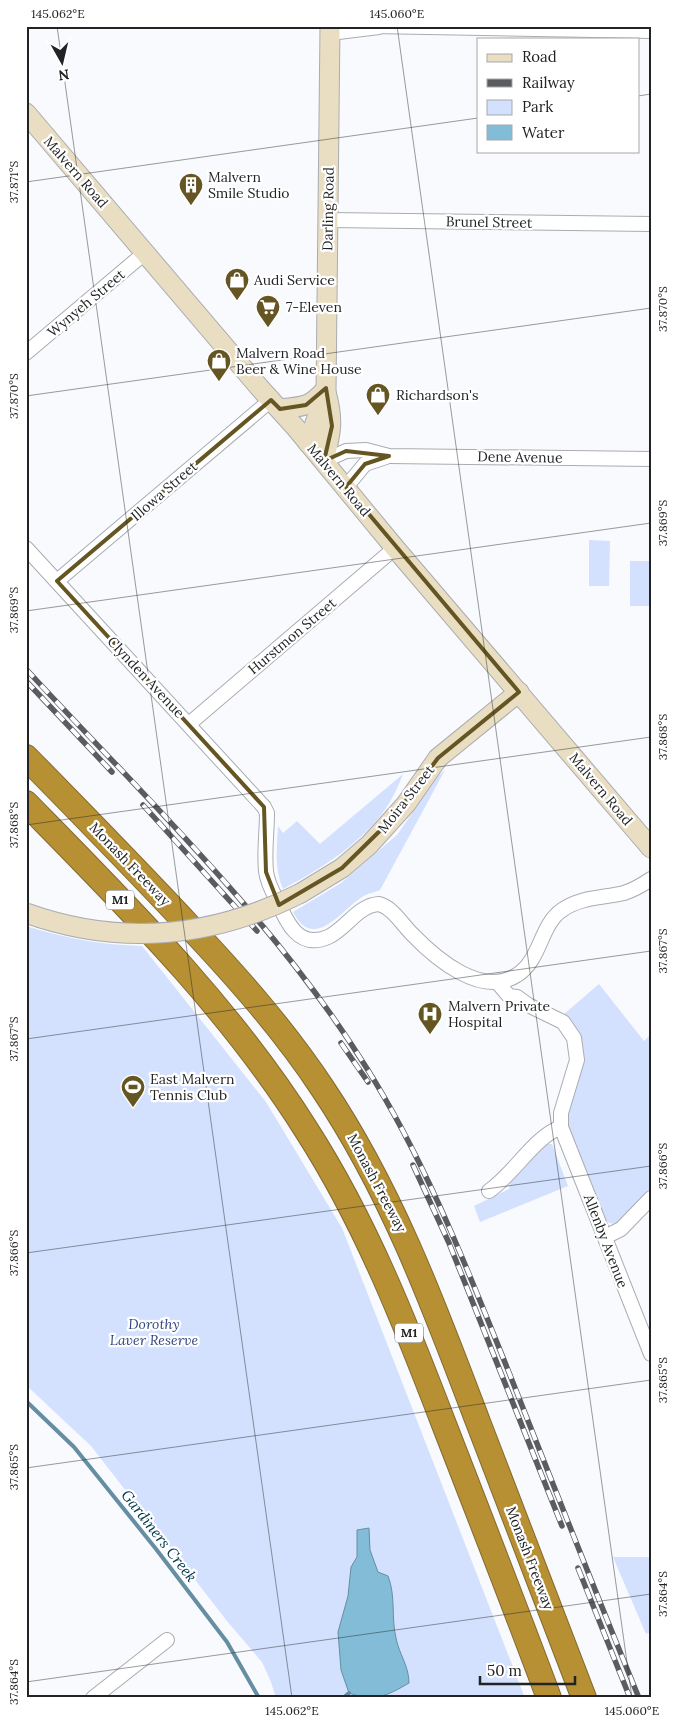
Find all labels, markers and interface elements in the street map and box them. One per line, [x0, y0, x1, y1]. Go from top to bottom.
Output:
text: 145.062°E [31, 6, 85, 21]
text: 145.060°E [370, 6, 424, 21]
north arrow [38, 38, 88, 88]
legend [477, 38, 640, 152]
text: Road [522, 47, 557, 66]
text: N [57, 65, 70, 85]
text: Railway [522, 73, 575, 92]
text: Park [522, 97, 553, 116]
text: Water [522, 123, 565, 142]
street label: Malvern Road [40, 132, 112, 212]
text: 37.871°S [6, 160, 21, 203]
street label: Darling Road [318, 167, 338, 251]
place label: Malvern Smile Studio [208, 168, 290, 202]
building icon: Malvern Smile Studio [178, 172, 204, 206]
street label: Brunel Street [446, 212, 533, 232]
street label: Wynyeh Street [43, 265, 129, 341]
shop icon: Audi Service [224, 267, 250, 301]
place label: Audi Service [253, 271, 335, 289]
text: 37.870°S [655, 286, 670, 332]
supermarket icon: 7-Eleven [255, 294, 281, 328]
place label: 7-Eleven [286, 298, 342, 316]
place label: Malvern Road Beer & Wine House [236, 344, 362, 378]
shop icon: Malvern Road Beer & Wine House [206, 348, 232, 382]
text: 37.870°S [6, 373, 21, 419]
shop icon: Richardson's [365, 382, 391, 416]
place label: Richardson's [396, 386, 479, 404]
street label: Malvern Road [303, 440, 375, 520]
street label: Dene Avenue [477, 447, 563, 467]
street label: Illowa Street [127, 457, 201, 525]
text: 37.869°S [655, 499, 670, 546]
text: 37.869°S [6, 586, 21, 633]
street label: Hurstmon Street [244, 594, 340, 678]
street label: Clynden Avenue [104, 632, 189, 722]
text: 37.868°S [655, 714, 670, 760]
street label: Malvern Road [565, 749, 637, 829]
street label: Moira Street [374, 761, 439, 837]
text: 37.868°S [6, 802, 21, 848]
street label: Monash Freeway [86, 818, 175, 910]
road number: M1 [106, 890, 134, 910]
text: 37.867°S [655, 928, 670, 974]
place label: Malvern Private Hospital [448, 997, 551, 1031]
hospital icon: Malvern Private Hospital [417, 1001, 443, 1035]
text: 37.867°S [6, 1016, 21, 1062]
place label: East Malvern Tennis Club [150, 1070, 235, 1104]
sports icon: East Malvern Tennis Club [120, 1074, 146, 1108]
street label: Monash Freeway [343, 1131, 411, 1236]
text: 37.866°S [655, 1142, 670, 1189]
street label: Allenby Avenue [579, 1191, 632, 1291]
text: 37.866°S [6, 1229, 21, 1276]
park label: Dorothy Laver Reserve [110, 1315, 198, 1349]
road number: M1 [395, 1324, 423, 1342]
text: 37.865°S [655, 1357, 670, 1403]
text: 37.865°S [6, 1444, 21, 1490]
water label: Gardiners Creek [117, 1486, 201, 1586]
street label: Monash Freeway [502, 1504, 558, 1613]
text: 37.864°S [655, 1571, 670, 1617]
scale bar [480, 1654, 574, 1686]
text: 37.864°S [6, 1659, 21, 1705]
text: 50 m [487, 1661, 522, 1680]
text: 145.062°E [265, 1703, 319, 1718]
text: 145.060°E [605, 1703, 659, 1718]

